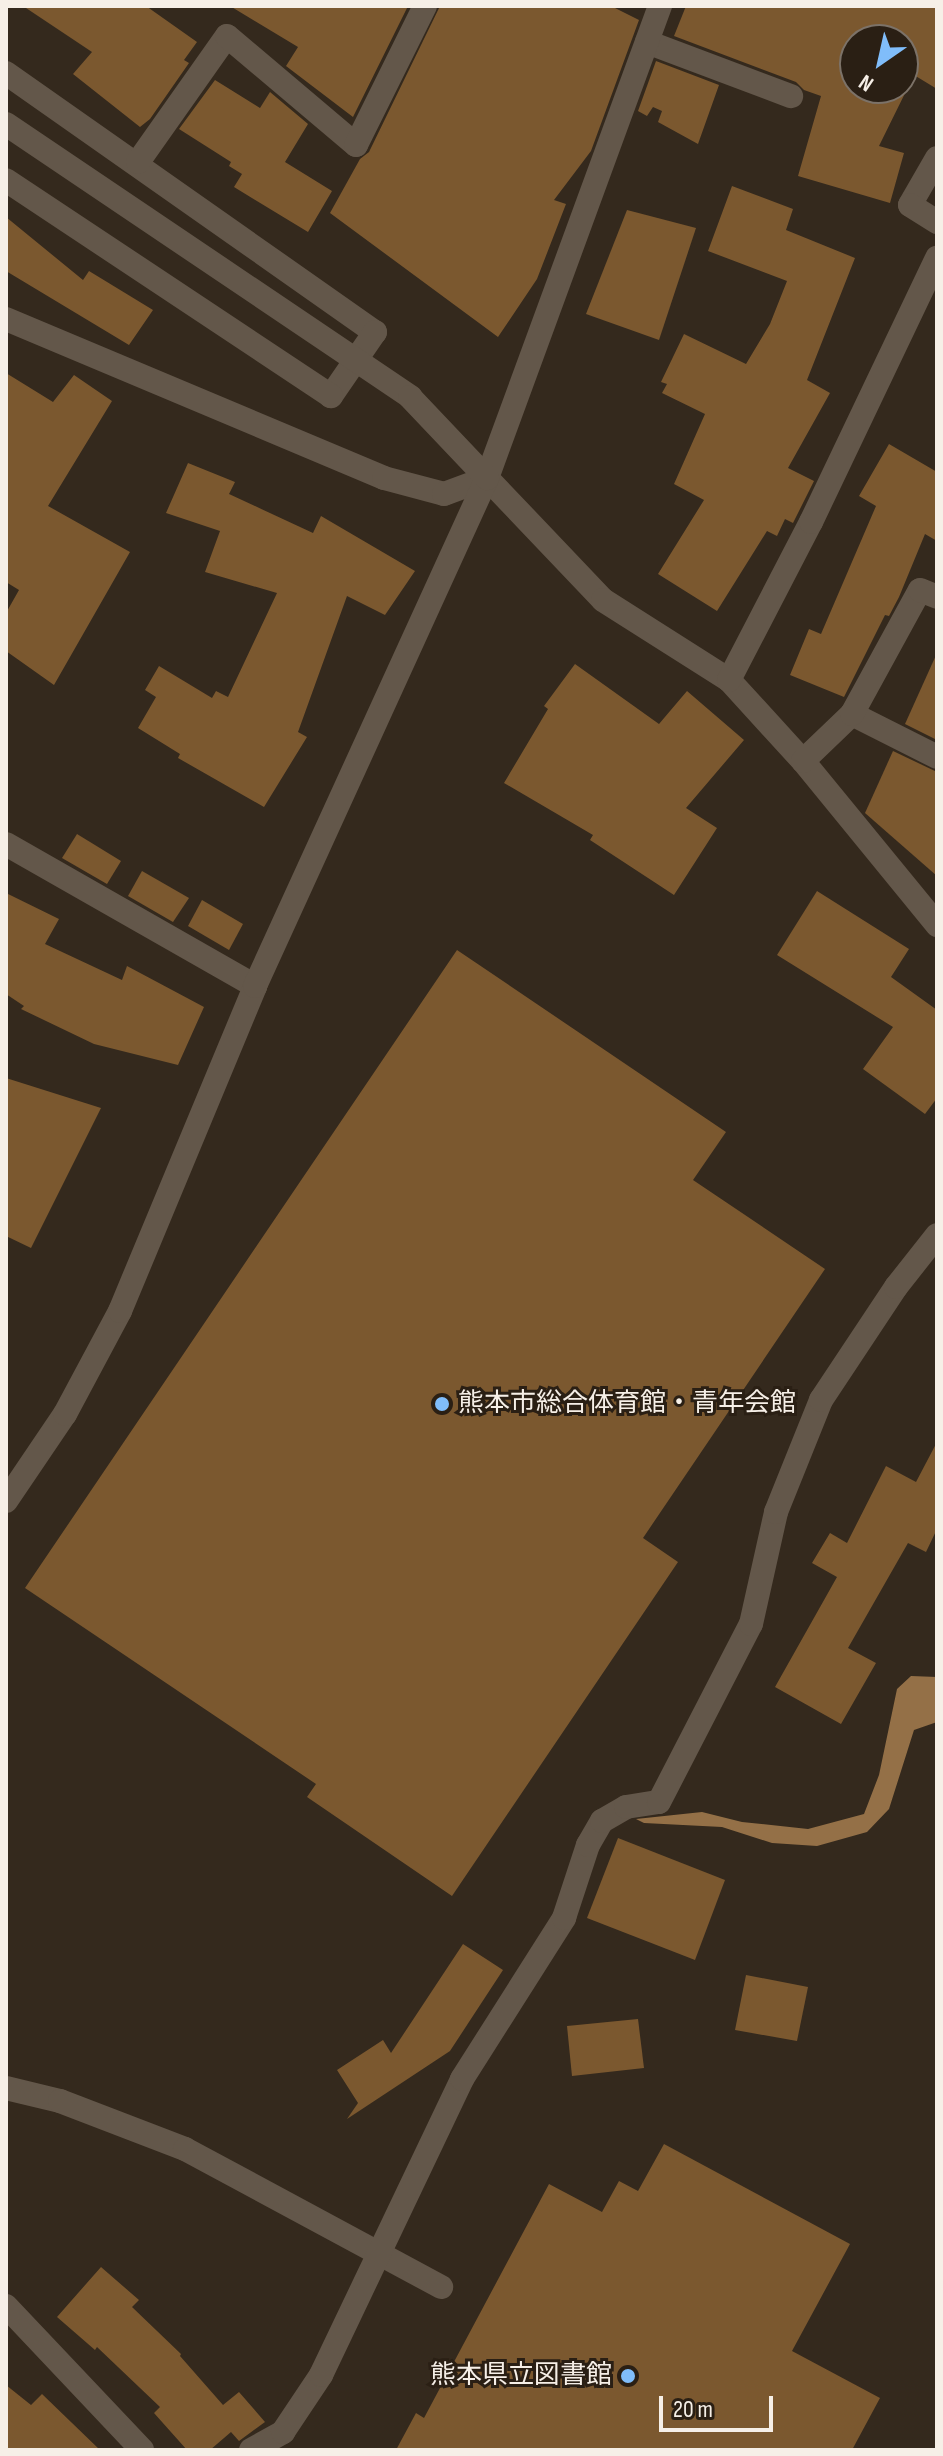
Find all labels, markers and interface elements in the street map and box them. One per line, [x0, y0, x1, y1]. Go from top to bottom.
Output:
north arrow [839, 24, 919, 104]
text: N [854, 68, 879, 97]
place label: 熊本市総合体育館・青年会館 [458, 1388, 796, 1420]
marker: 熊本市総合体育館・青年会館 [433, 1395, 451, 1413]
place label: 熊本県立図書館 [430, 2360, 612, 2392]
marker: 熊本県立図書館 [619, 2367, 637, 2385]
scale bar [663, 2380, 777, 2430]
text: 20 m [673, 2395, 713, 2424]

